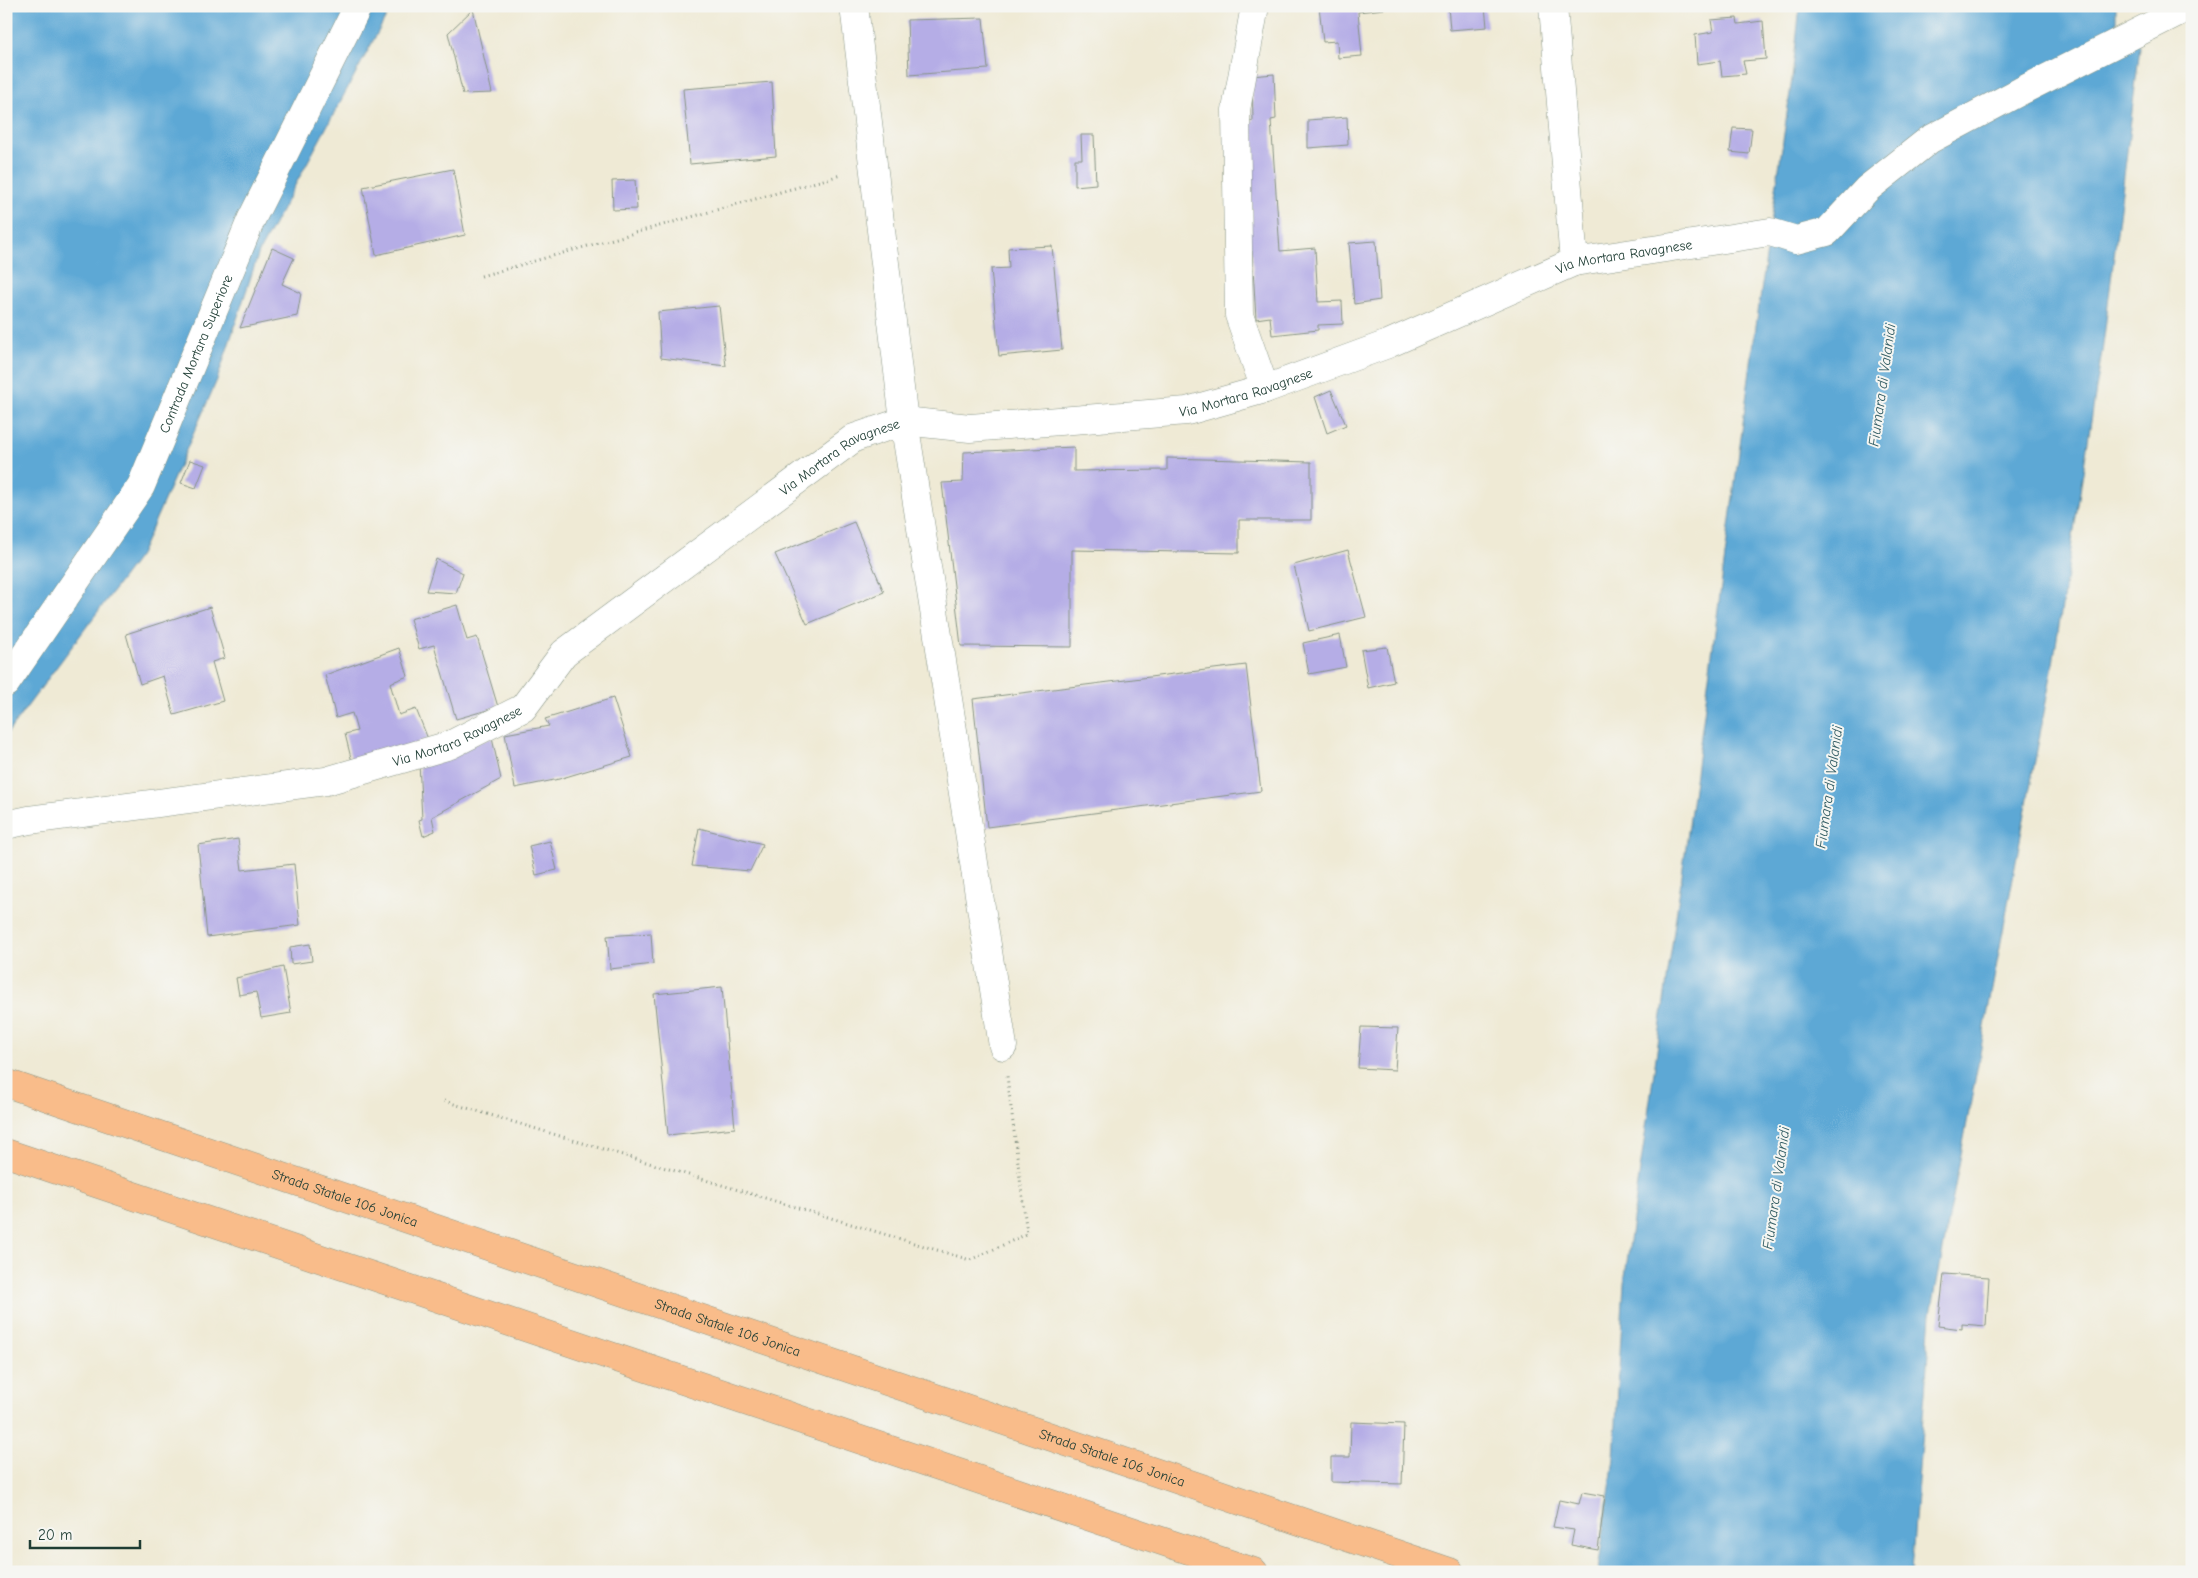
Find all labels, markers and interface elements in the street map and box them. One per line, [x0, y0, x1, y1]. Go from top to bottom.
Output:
street label: Via Mortara Ravagnese [1553, 236, 1694, 278]
street label: Contrada Mortara Superiore [156, 272, 237, 436]
water label: Fiumara di Valanidi [1864, 322, 1900, 448]
street label: Via Mortara Ravagnese [1179, 364, 1315, 421]
street label: Via Mortara Ravagnese [776, 415, 902, 499]
street label: Via Mortara Ravagnese [391, 702, 525, 770]
water label: Fiumara di Valanidi [1811, 724, 1847, 850]
water label: Fiumara di Valanidi [1758, 1125, 1794, 1251]
street label: Strada Statale 106 Jonica [270, 1166, 420, 1231]
street label: Strada Statale 106 Jonica [652, 1295, 803, 1360]
street label: Strada Statale 106 Jonica [1037, 1426, 1187, 1491]
scale bar [30, 1518, 140, 1550]
text: 20 m [38, 1526, 72, 1544]

